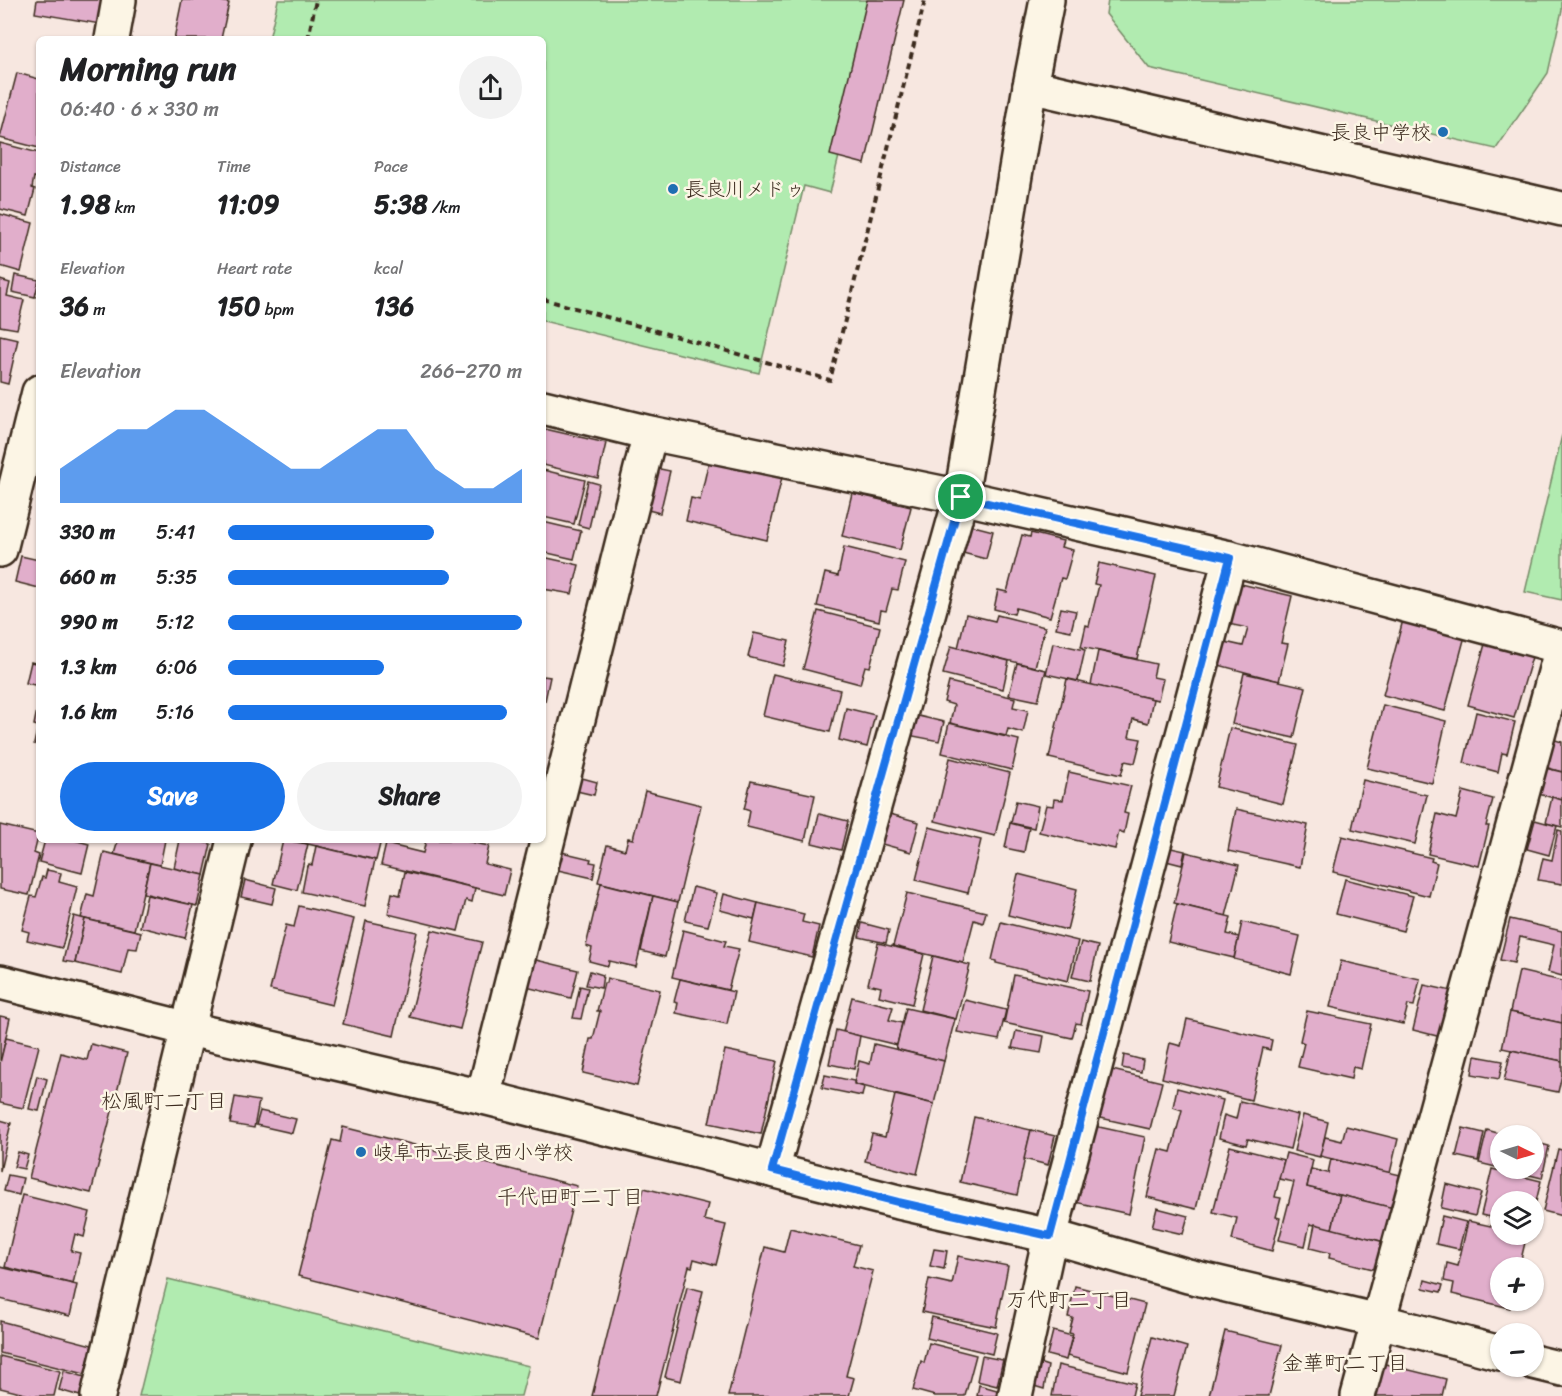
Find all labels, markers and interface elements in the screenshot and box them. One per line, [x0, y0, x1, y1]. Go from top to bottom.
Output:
text: Morning run [60, 40, 236, 98]
button: share [459, 56, 522, 119]
text: 06:40 · 6 × 330 m [60, 92, 219, 127]
place label: 長良中学校 [1331, 115, 1431, 150]
marker: 長良中学校 [1436, 125, 1450, 139]
text: Distance [60, 152, 121, 181]
text: Time [217, 152, 251, 181]
text: Pace [374, 152, 408, 181]
place label: 長良川メドゥ [685, 172, 805, 207]
text: 1.98 [60, 181, 111, 227]
text: 11:09 [217, 181, 280, 227]
text: 5:38 [374, 181, 428, 227]
marker: 長良川メドゥ [666, 182, 680, 196]
text: km [111, 193, 136, 222]
text: /km [428, 193, 461, 222]
text: Elevation [60, 254, 125, 283]
text: Heart rate [217, 254, 292, 283]
text: kcal [374, 254, 403, 283]
text: 36 [60, 283, 89, 329]
text: 150 [217, 283, 260, 329]
text: 136 [374, 283, 414, 329]
text: m [89, 295, 106, 324]
text: bpm [260, 295, 294, 324]
text: Elevation [60, 354, 141, 389]
text: 266–270 m [420, 354, 522, 389]
pin [935, 471, 986, 522]
icon: arrive [944, 480, 977, 513]
text: 330 m [60, 515, 115, 550]
text: 5:41 [156, 515, 195, 550]
text: 660 m [60, 560, 116, 595]
text: 5:35 [156, 560, 197, 595]
text: 990 m [60, 605, 118, 640]
text: 5:12 [156, 605, 194, 640]
text: 1.3 km [60, 650, 117, 685]
text: 6:06 [156, 650, 197, 685]
text: 1.6 km [60, 695, 117, 730]
text: 5:16 [156, 695, 194, 730]
button: Save [60, 762, 285, 831]
button: Share [297, 762, 522, 831]
district label: 松風町二丁目 [101, 1082, 227, 1120]
north arrow [1490, 1125, 1544, 1179]
map controls [1490, 1125, 1544, 1377]
place label: 岐阜市立長良西小学校 [373, 1135, 573, 1170]
marker: 岐阜市立長良西小学校 [354, 1145, 368, 1159]
district label: 千代田町二丁目 [497, 1178, 644, 1216]
button: layers [1490, 1191, 1544, 1245]
button: + [1490, 1257, 1544, 1311]
district label: 万代町二丁目 [1006, 1281, 1132, 1319]
button: − [1490, 1323, 1544, 1377]
district label: 金華町二丁目 [1282, 1344, 1408, 1382]

